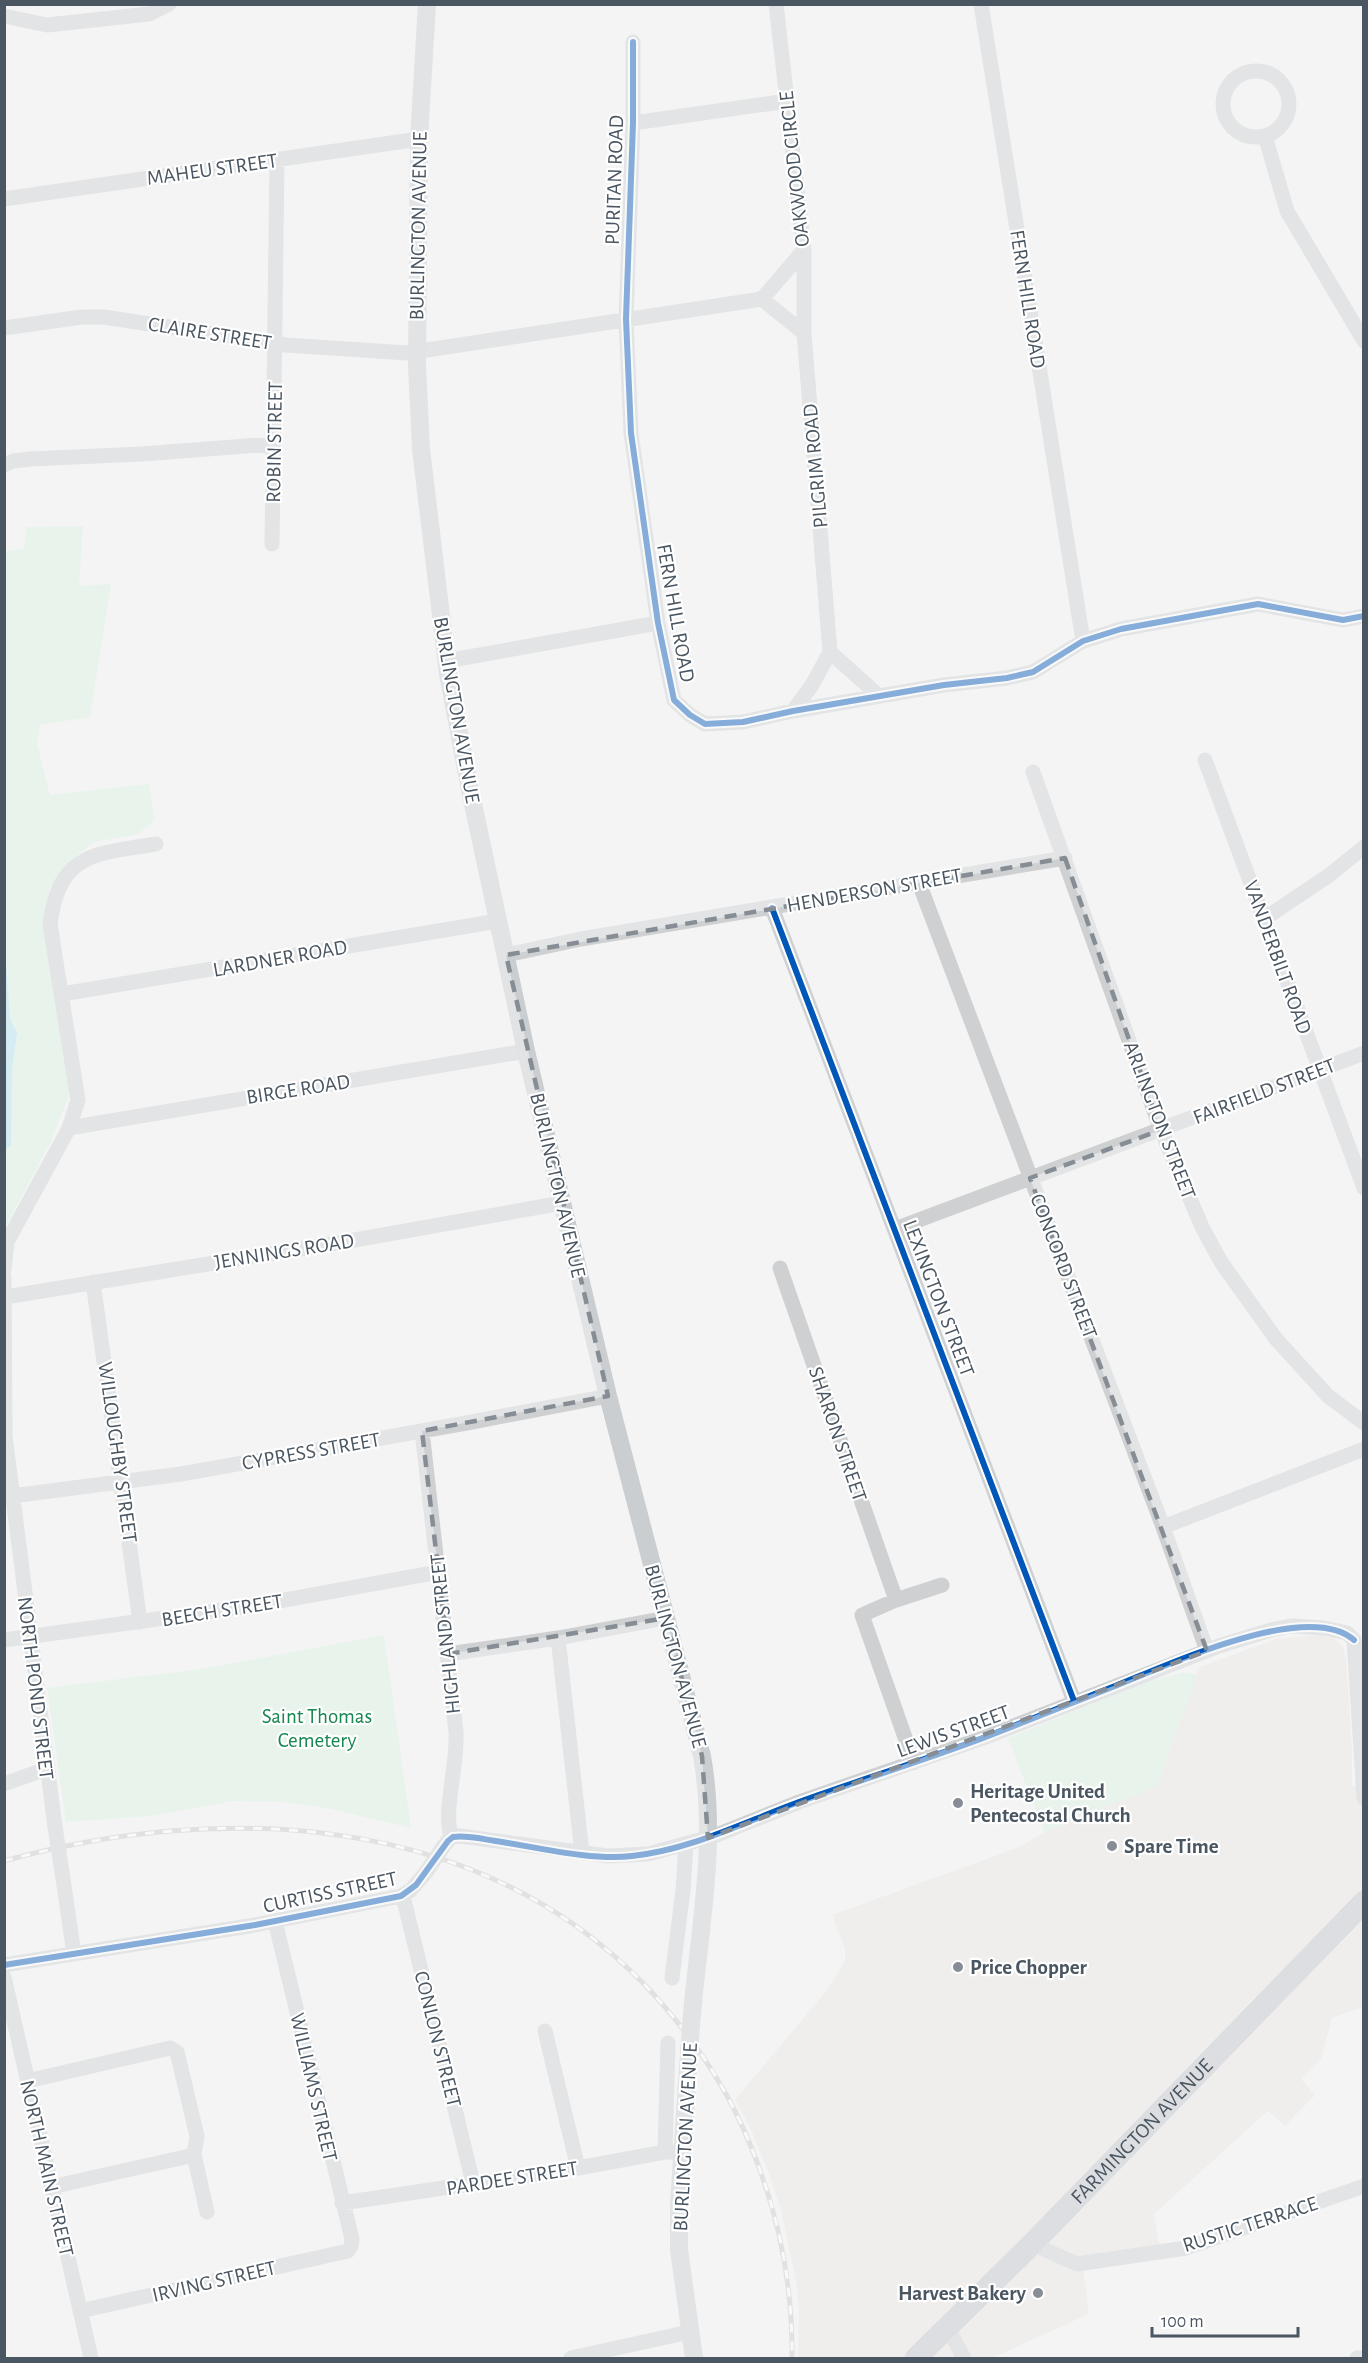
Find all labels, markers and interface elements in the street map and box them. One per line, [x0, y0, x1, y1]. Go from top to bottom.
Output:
street label: OAKWOOD CIRCLE [776, 90, 813, 248]
street label: PURITAN ROAD [602, 115, 627, 246]
street label: BURLINGTON AVENUE [406, 131, 431, 321]
street label: MAHEU STREET [145, 150, 279, 189]
street label: FERN HILL ROAD [1006, 228, 1049, 370]
street label: CLAIRE STREET [147, 313, 273, 354]
street label: ROBIN STREET [263, 381, 286, 503]
street label: PILGRIM ROAD [800, 403, 831, 529]
street label: FERN HILL ROAD [653, 542, 698, 684]
street label: BURLINGTON AVENUE [430, 615, 483, 805]
street label: HENDERSON STREET [785, 865, 963, 916]
street label: VANDERBILT ROAD [1240, 878, 1315, 1037]
street label: LARDNER ROAD [211, 936, 349, 981]
street label: ARLINGTON STREET [1120, 1038, 1199, 1202]
street label: FAIRFIELD STREET [1190, 1055, 1338, 1128]
street label: BIRGE ROAD [245, 1071, 351, 1108]
street label: BURLINGTON AVENUE [526, 1091, 589, 1279]
street label: CONCORD STREET [1026, 1191, 1101, 1341]
street label: LEXINGTON STREET [899, 1217, 978, 1380]
street label: JENNINGS ROAD [213, 1230, 355, 1273]
street label: WILLOUGHBY STREET [94, 1360, 141, 1544]
street label: SHARON STREET [805, 1364, 870, 1504]
street label: CYPRESS STREET [240, 1429, 382, 1474]
street label: HIGHLAND STREET [427, 1553, 464, 1715]
street label: BURLINGTON AVENUE [641, 1562, 710, 1750]
street label: BEECH STREET [160, 1591, 284, 1630]
street label: NORTH POND STREET [14, 1595, 57, 1781]
street label: LEWIS STREET [894, 1701, 1013, 1762]
park label: Saint Thomas Cemetery [262, 1706, 372, 1751]
place label: Heritage United Pentecostal Church [970, 1781, 1131, 1826]
marker: Heritage United Pentecostal Church [951, 1796, 965, 1810]
place label: Spare Time [1124, 1836, 1219, 1857]
marker: Spare Time [1105, 1839, 1119, 1853]
street label: CURTISS STREET [261, 1868, 399, 1917]
place label: Price Chopper [970, 1957, 1088, 1978]
marker: Price Chopper [951, 1960, 965, 1974]
street label: CONLON STREET [410, 1969, 465, 2109]
street label: WILLIAMS STREET [286, 2011, 341, 2163]
street label: BURLINGTON AVENUE [670, 2042, 701, 2232]
street label: FARMINGTON AVENUE [1067, 2055, 1217, 2208]
street label: NORTH MAIN STREET [16, 2078, 77, 2258]
street label: PARDEE STREET [445, 2158, 579, 2199]
street label: RUSTIC TERRACE [1180, 2193, 1320, 2256]
street label: IRVING STREET [150, 2257, 278, 2306]
place label: Harvest Bakery [898, 2283, 1027, 2304]
marker: Harvest Bakery [1031, 2286, 1045, 2300]
scale bar [1152, 2300, 1298, 2338]
text: 100 m [1161, 2313, 1204, 2331]

